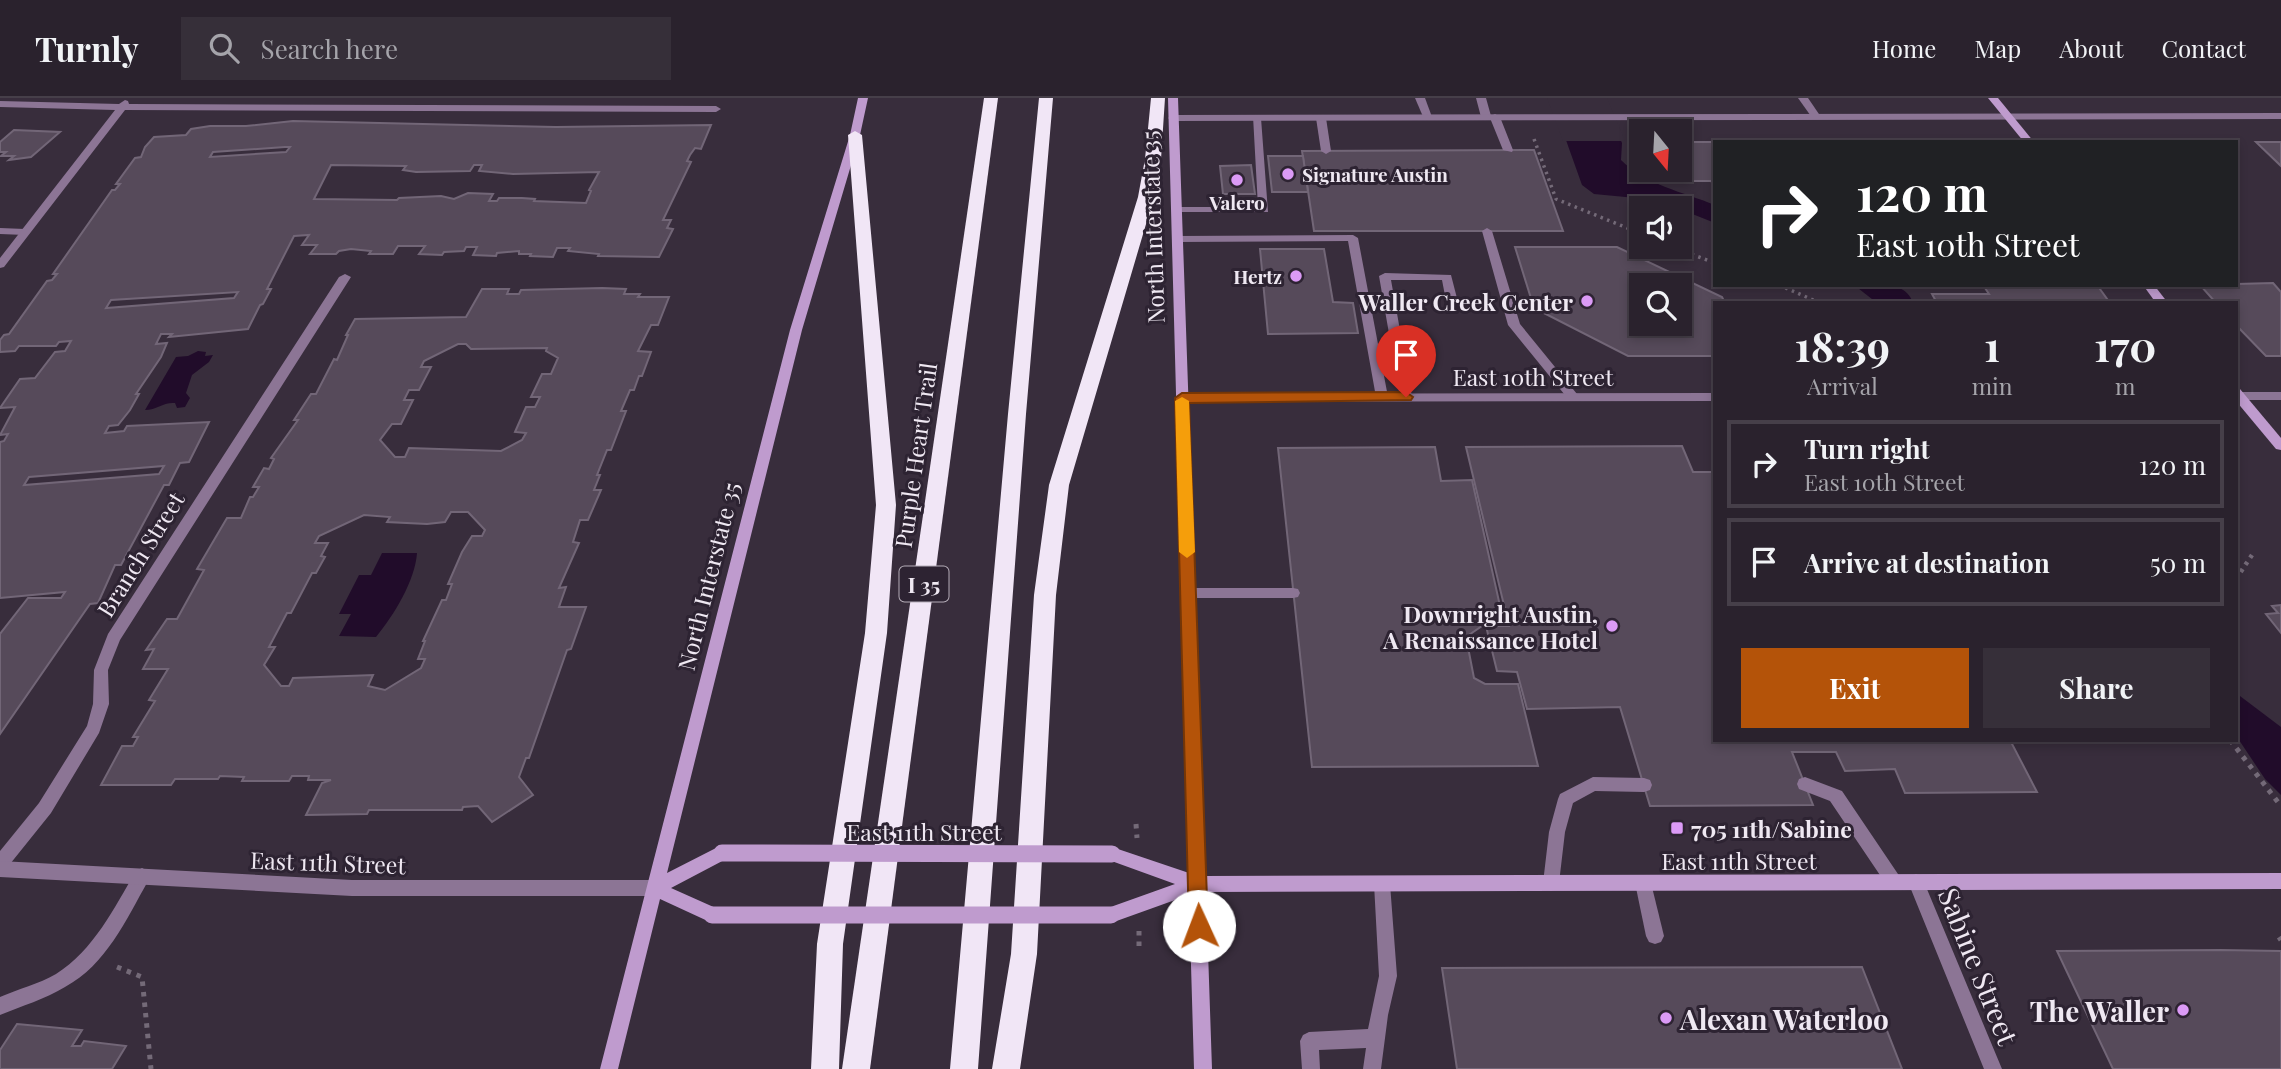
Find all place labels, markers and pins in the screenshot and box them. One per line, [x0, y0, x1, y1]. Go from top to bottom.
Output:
place label: Signature Austin [1302, 161, 1448, 187]
marker: Signature Austin [1280, 166, 1296, 182]
marker: Valero [1229, 172, 1245, 188]
place label: Valero [1208, 189, 1265, 215]
place label: Hertz [1233, 263, 1282, 289]
marker: Hertz [1288, 268, 1304, 284]
place label: Waller Creek Center [1358, 286, 1573, 317]
marker: Waller Creek Center [1579, 293, 1595, 309]
pin [1376, 325, 1436, 397]
place label: Downright Austin, A Renaissance Hotel [1382, 598, 1598, 655]
marker: Downright Austin, A Renaissance Hotel [1604, 618, 1620, 634]
place label: 705 11th/Sabine [1691, 813, 1852, 844]
marker: 705 11th/Sabine [1669, 820, 1685, 836]
place label: The Waller [2030, 992, 2169, 1029]
place label: Alexan Waterloo [1679, 1000, 1889, 1037]
marker: The Waller [2175, 1002, 2191, 1018]
marker: Alexan Waterloo [1658, 1010, 1674, 1026]

